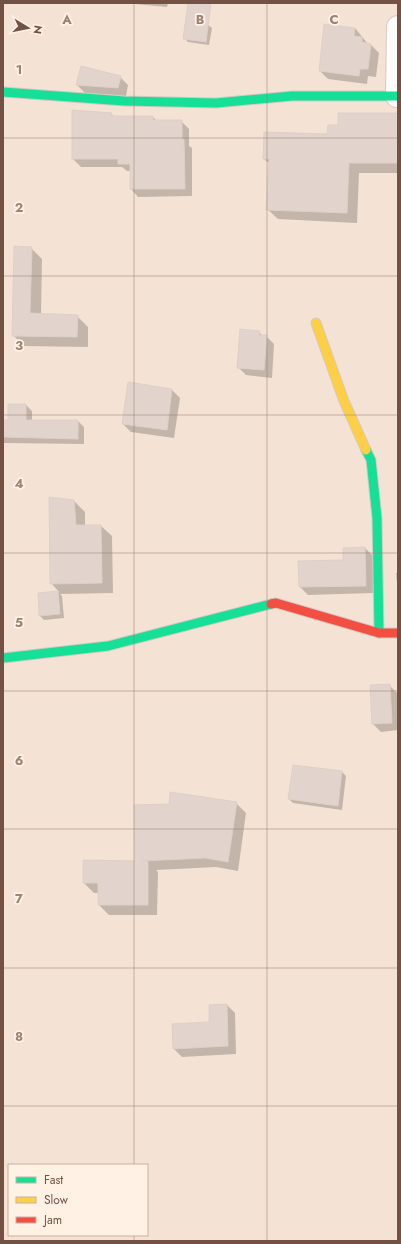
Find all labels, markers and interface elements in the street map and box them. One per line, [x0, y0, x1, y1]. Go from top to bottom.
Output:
north arrow [8, 8, 48, 48]
text: A [61, 10, 72, 29]
text: B [196, 10, 205, 29]
text: C [329, 10, 339, 29]
text: N [29, 24, 46, 35]
text: 1 [16, 60, 22, 79]
text: 2 [15, 198, 23, 217]
text: 3 [15, 336, 23, 355]
text: 4 [14, 474, 24, 493]
text: 5 [15, 613, 23, 632]
text: 6 [15, 751, 24, 770]
text: 7 [15, 889, 23, 908]
text: 8 [15, 1027, 23, 1046]
legend [8, 1164, 148, 1236]
text: Fast [44, 1171, 63, 1189]
text: Slow [44, 1191, 69, 1209]
text: Jam [42, 1211, 62, 1229]

